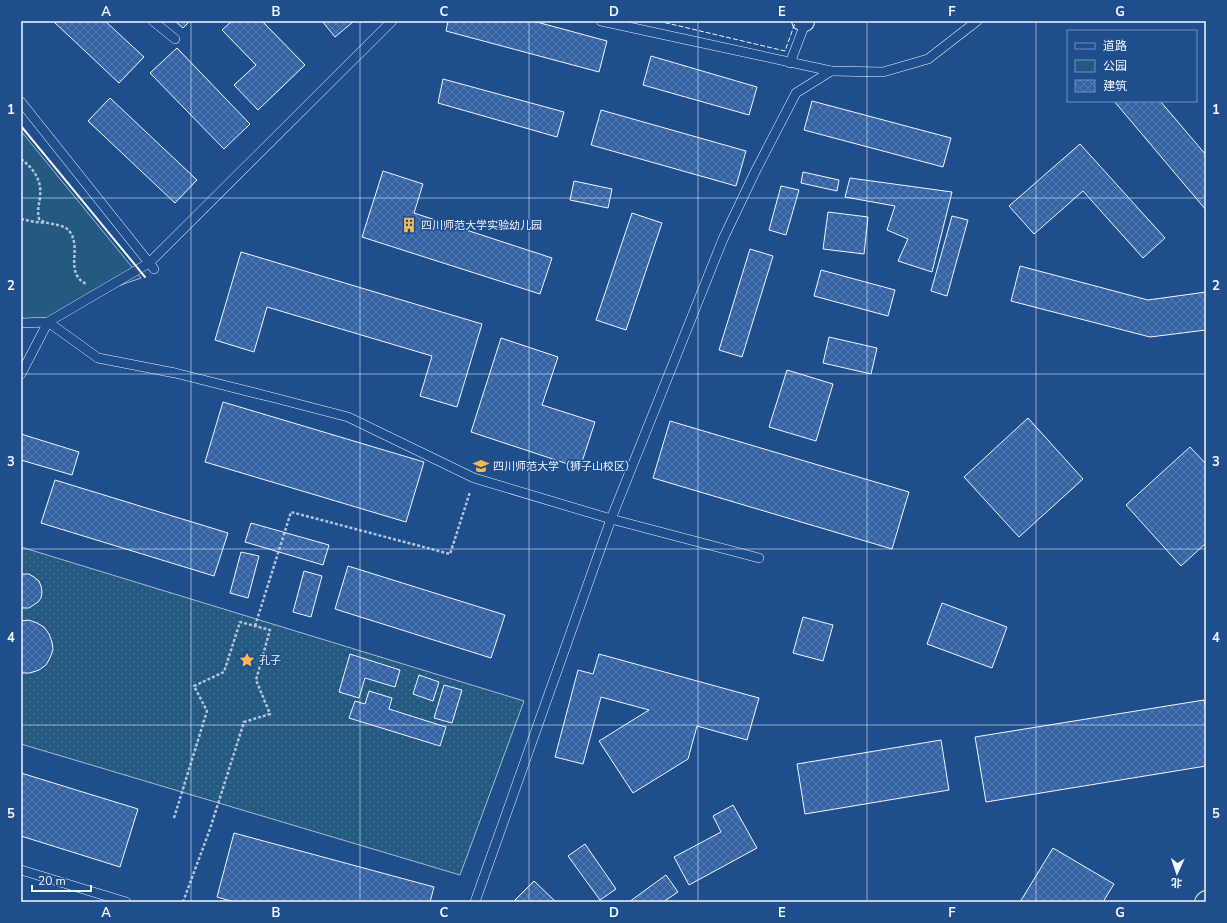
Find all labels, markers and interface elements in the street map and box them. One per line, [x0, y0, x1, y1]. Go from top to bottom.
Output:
text: A [101, 3, 111, 21]
text: B [272, 3, 281, 21]
text: C [440, 3, 449, 21]
text: D [609, 3, 619, 21]
text: E [778, 3, 786, 21]
text: F [948, 3, 956, 21]
text: G [1115, 3, 1125, 21]
legend [1067, 30, 1197, 102]
text: 道路 [1103, 38, 1127, 54]
text: 公园 [1103, 58, 1127, 74]
text: 建筑 [1103, 78, 1127, 94]
text: 1 [7, 101, 15, 119]
text: 1 [1212, 101, 1220, 119]
building icon: 四川师范大学实验幼儿园 [400, 216, 418, 234]
place label: 四川师范大学实验幼儿园 [421, 218, 542, 233]
text: 2 [7, 277, 15, 295]
text: 2 [1212, 277, 1220, 295]
text: 3 [7, 453, 15, 471]
text: 3 [1212, 453, 1220, 471]
school or university icon: 四川师范大学（狮子山校区） [472, 457, 490, 475]
place label: 四川师范大学（狮子山校区） [493, 459, 636, 474]
text: 4 [7, 629, 15, 647]
text: 4 [1212, 629, 1220, 647]
place icon: 孔子 [238, 651, 256, 669]
place label: 孔子 [259, 653, 281, 668]
text: 5 [7, 805, 15, 823]
text: 5 [1212, 805, 1220, 823]
north arrow [1157, 853, 1197, 893]
scale bar [32, 867, 91, 893]
text: 20 m [38, 873, 66, 889]
text: 北 [1171, 875, 1182, 890]
text: A [101, 904, 111, 922]
text: B [272, 904, 281, 922]
text: C [440, 904, 449, 922]
text: D [609, 904, 619, 922]
text: E [778, 904, 786, 922]
text: F [948, 904, 956, 922]
text: G [1115, 904, 1125, 922]

